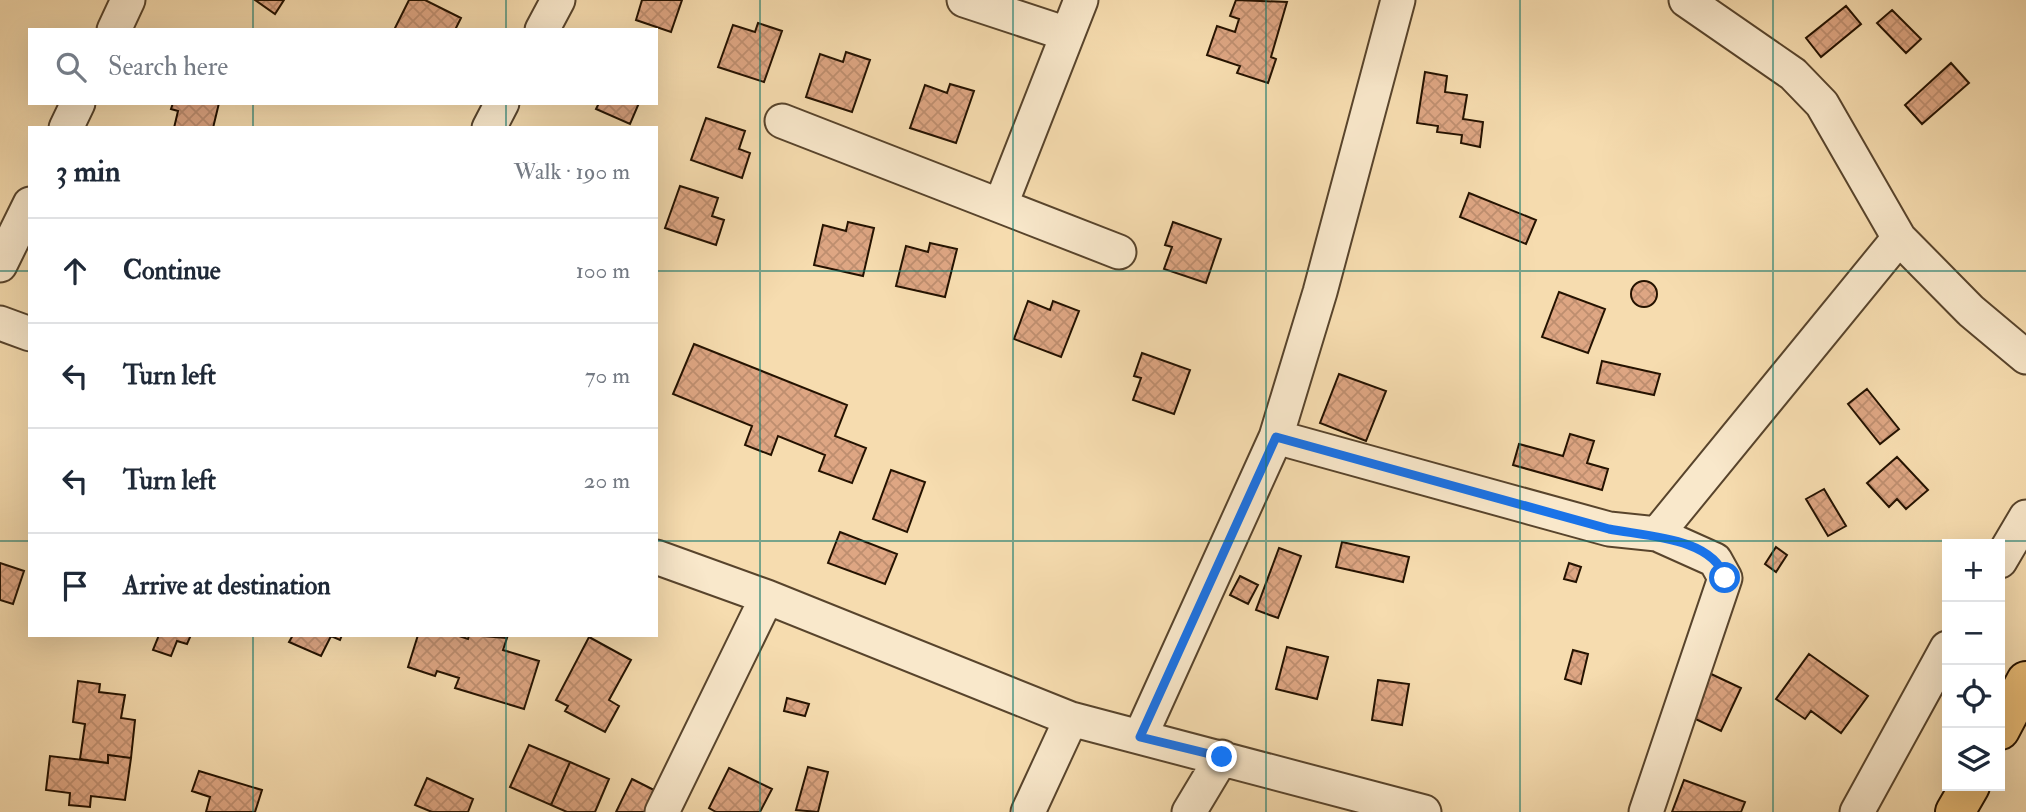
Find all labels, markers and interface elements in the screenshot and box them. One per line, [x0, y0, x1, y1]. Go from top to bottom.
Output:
search box [28, 28, 658, 105]
icon: search [52, 48, 90, 86]
text: Search here [108, 51, 228, 83]
text: 3 min [56, 153, 121, 190]
text: Walk · 190 m [514, 157, 630, 186]
icon: ahead [56, 252, 94, 290]
text: Continue [123, 255, 221, 287]
text: 100 m [576, 256, 630, 285]
icon: left [56, 357, 94, 395]
text: Turn left [123, 360, 216, 392]
text: 70 m [585, 361, 630, 390]
icon: left [56, 462, 94, 500]
text: Turn left [123, 465, 216, 497]
text: 20 m [584, 466, 630, 495]
map controls [1942, 539, 2005, 791]
button: + [1942, 539, 2005, 602]
route start [1709, 562, 1740, 593]
icon: arrive [56, 567, 94, 605]
text: Arrive at destination [123, 570, 331, 602]
button: − [1942, 602, 2005, 665]
button: locate [1942, 665, 2005, 728]
button: layers [1942, 728, 2005, 791]
route end [1206, 741, 1237, 772]

